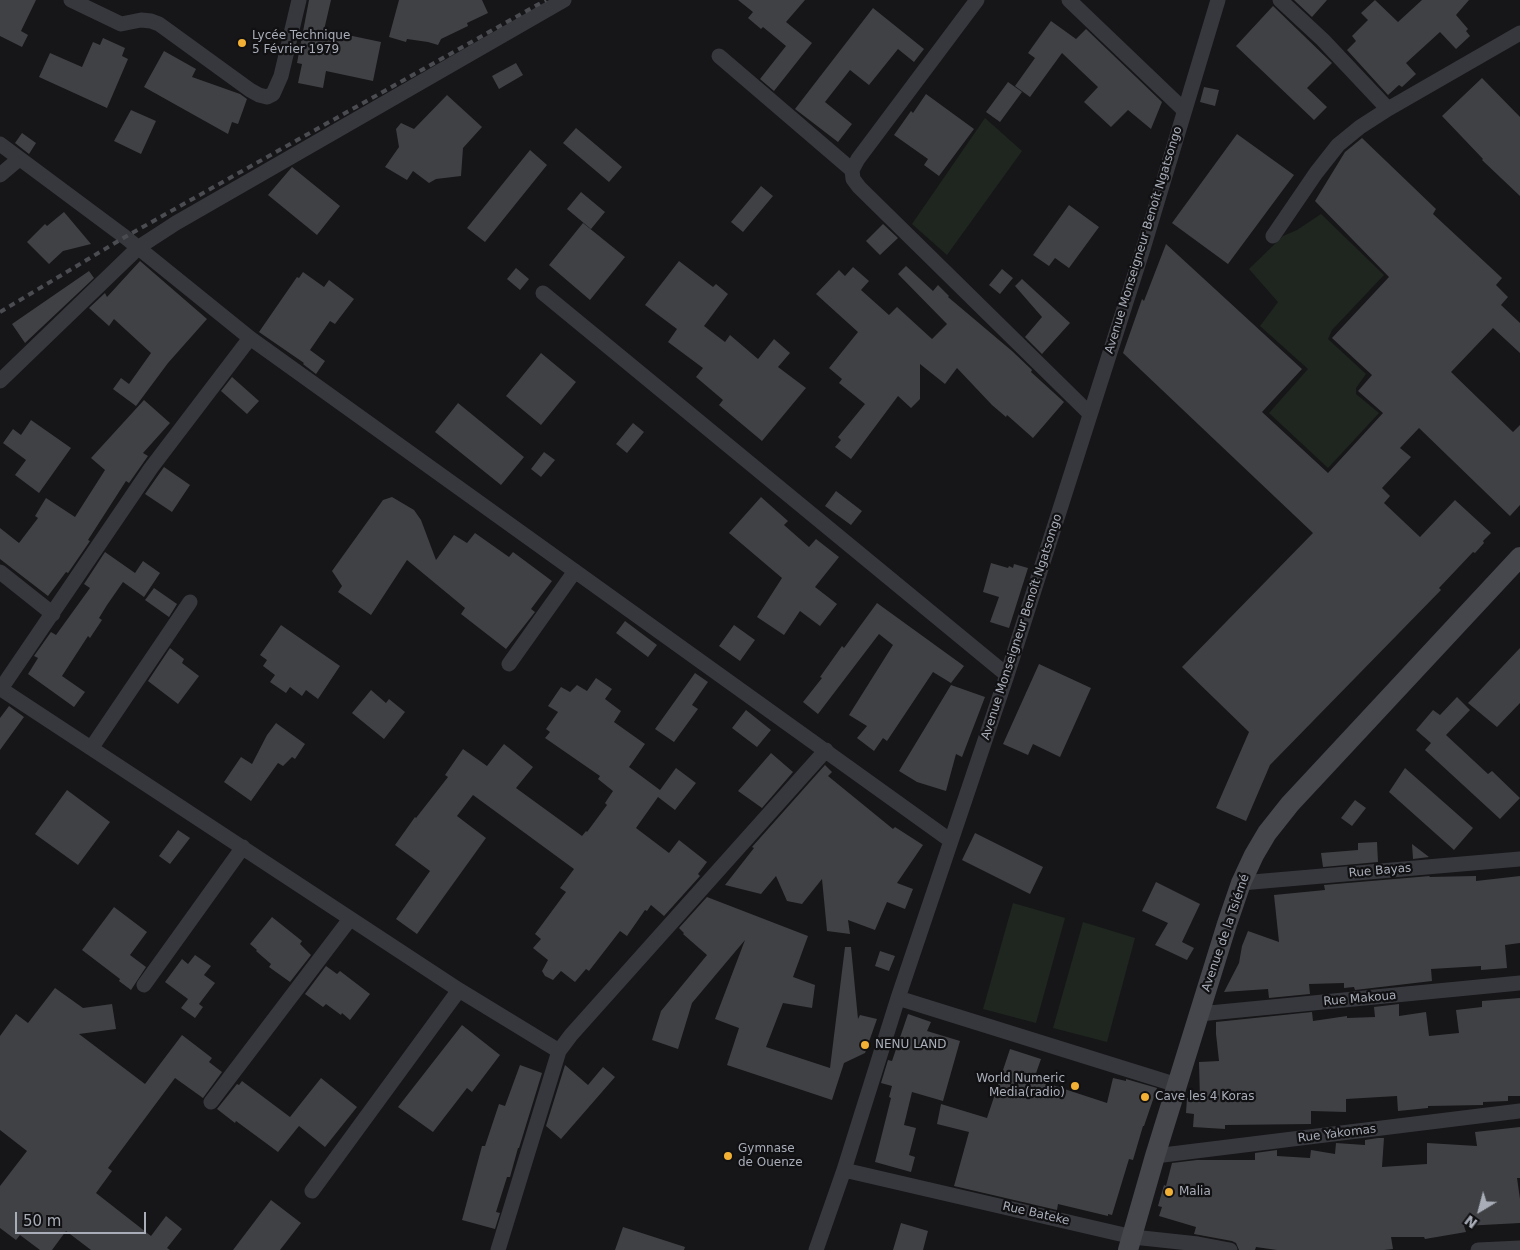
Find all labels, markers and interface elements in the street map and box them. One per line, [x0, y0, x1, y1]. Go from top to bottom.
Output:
place label: Lycée Technique 5 Février 1979 [252, 29, 350, 57]
marker: Lycée Technique 5 Février 1979 [236, 37, 248, 49]
street label: Avenue Monseigneur Benoît Ngatsongo [1102, 125, 1186, 355]
street label: Avenue Monseigneur Benoît Ngatsongo [979, 512, 1065, 742]
street label: Rue Bayas [1348, 861, 1412, 881]
street label: Avenue de la Tsiémé [1199, 872, 1253, 994]
street label: Rue Makoua [1323, 989, 1397, 1009]
place label: NENU LAND [875, 1038, 947, 1052]
marker: NENU LAND [859, 1039, 871, 1051]
place label: World Numeric Media(radio) [976, 1072, 1065, 1100]
marker: World Numeric Media(radio) [1069, 1080, 1081, 1092]
place label: Cave les 4 Koras [1155, 1090, 1254, 1104]
marker: Cave les 4 Koras [1139, 1091, 1151, 1103]
street label: Rue Yakomas [1297, 1122, 1377, 1146]
place label: Gymnase de Ouenze [738, 1142, 803, 1170]
marker: Gymnase de Ouenze [722, 1150, 734, 1162]
place label: Malia [1179, 1185, 1211, 1199]
north arrow [1455, 1185, 1505, 1235]
marker: Malia [1163, 1186, 1175, 1198]
street label: Rue Bateke [1001, 1199, 1071, 1229]
scale bar [18, 1202, 149, 1234]
text: 50 m [23, 1212, 61, 1230]
text: N [1461, 1212, 1480, 1232]

